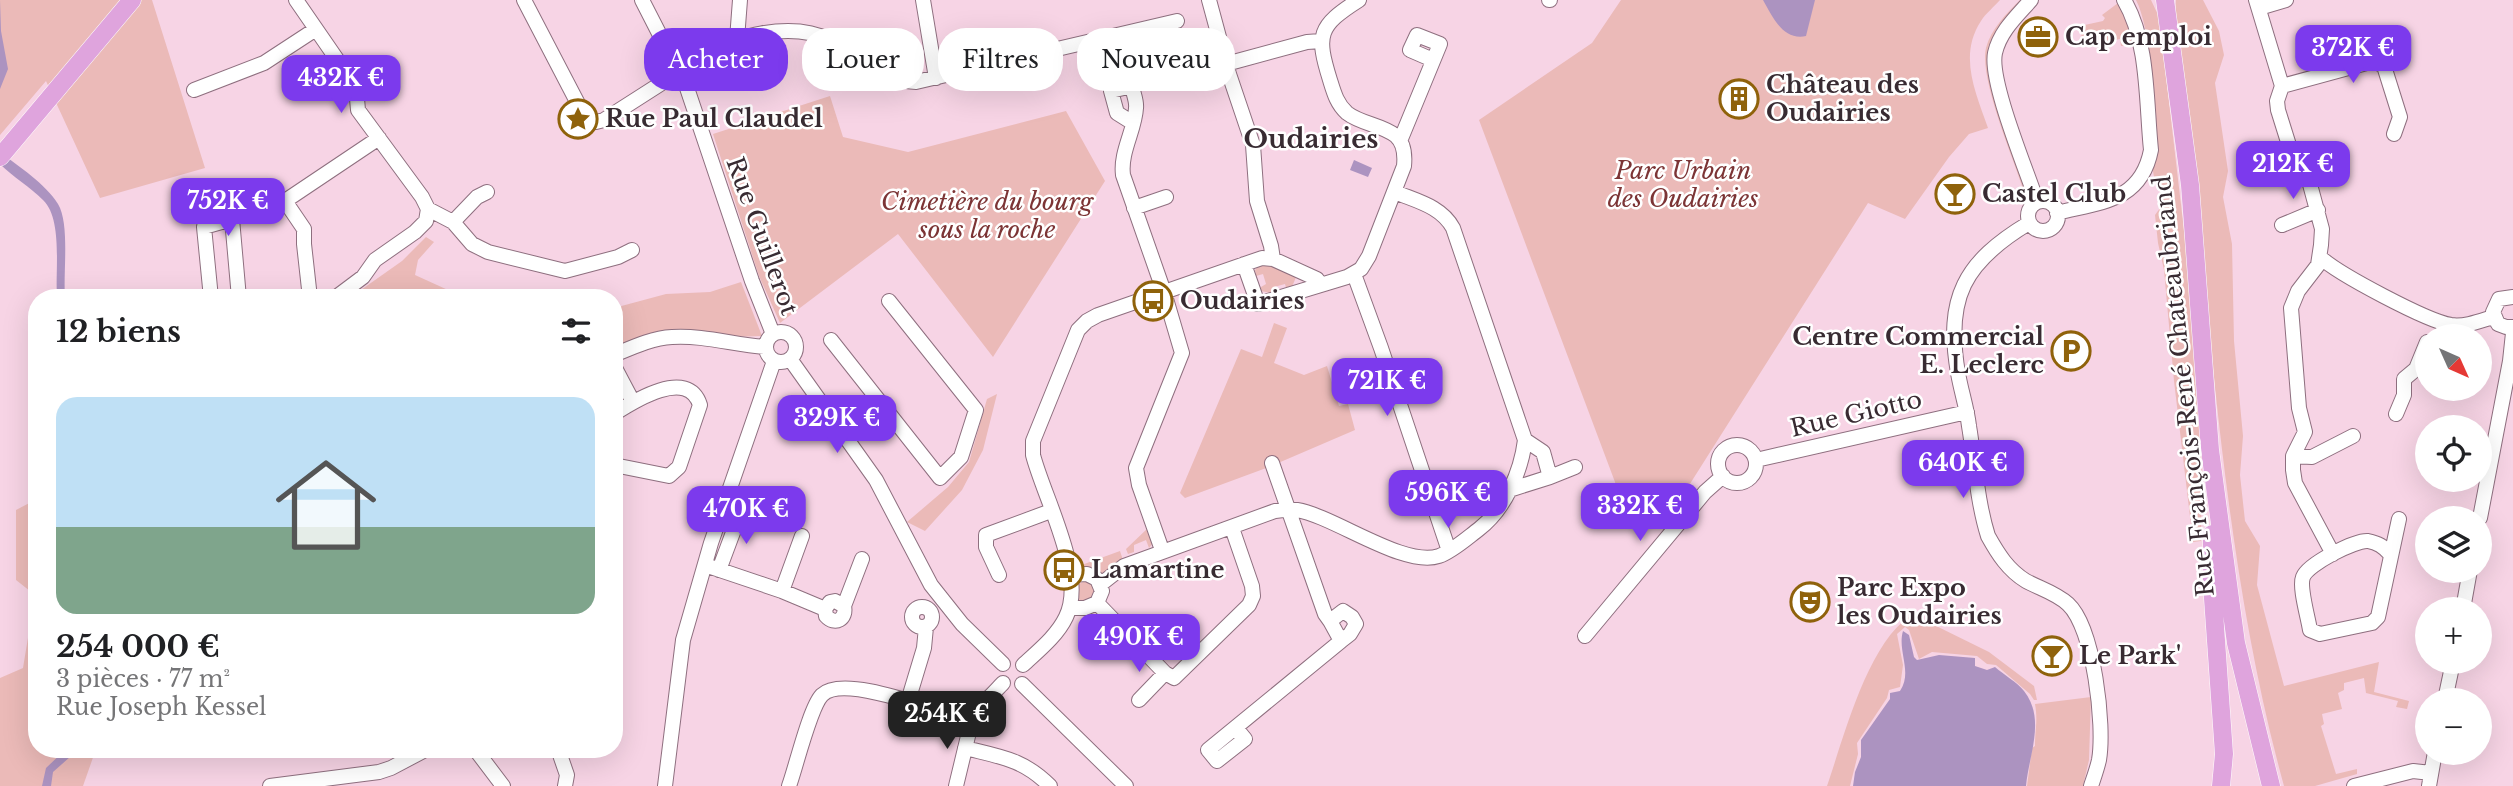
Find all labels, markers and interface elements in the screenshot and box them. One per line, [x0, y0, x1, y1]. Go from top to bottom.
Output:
office icon: Cap emploi [2017, 16, 2059, 58]
place label: Cap emploi [2065, 22, 2212, 51]
pin: 372K € [2296, 25, 2410, 85]
chip: Acheter [644, 28, 788, 91]
chip: Louer [802, 28, 924, 91]
chip: Filtres [938, 28, 1063, 91]
chip: Nouveau [1077, 28, 1235, 91]
text: 372K € [2311, 34, 2395, 62]
pin: 432K € [284, 55, 398, 115]
text: 432K € [298, 64, 384, 92]
place label: Château des Oudairies [1766, 70, 1919, 127]
building icon: Château des Oudairies [1718, 78, 1760, 120]
place icon: Rue Paul Claudel [557, 98, 599, 140]
place label: Rue Paul Claudel [605, 104, 823, 133]
district label: Oudairies [1244, 123, 1378, 155]
pin: 212K € [2236, 142, 2350, 201]
text: 212K € [2252, 150, 2334, 178]
street label: Rue Guillerot [720, 153, 804, 319]
park label: Parc Urbain des Oudairies [1608, 156, 1758, 213]
bar icon: Castel Club [1934, 173, 1976, 215]
street label: Rue François-René Chateaubriand [2147, 174, 2220, 598]
pin: 752K € [171, 178, 285, 238]
place label: Castel Club [1982, 179, 2126, 208]
text: 752K € [187, 187, 269, 215]
park label: Cimetière du bourg sous la roche [881, 187, 1095, 244]
bus stop icon: Oudairies [1132, 280, 1174, 322]
place label: Oudairies [1180, 286, 1305, 315]
icon: filters [557, 312, 595, 350]
text: 12 biens [56, 313, 181, 350]
place label: Centre Commercial E. Leclerc [1792, 322, 2044, 379]
north arrow [2415, 324, 2492, 401]
map controls [2415, 324, 2492, 765]
parking icon: Centre Commercial E. Leclerc [2050, 330, 2092, 372]
pin: 721K € [1330, 358, 1444, 418]
text: 721K € [1348, 367, 1426, 395]
street label: Rue Giotto [1787, 384, 1925, 443]
pin: 329K € [780, 396, 894, 455]
text: 329K € [793, 404, 881, 432]
button: locate [2415, 415, 2492, 492]
pin: 640K € [1906, 440, 2020, 500]
icon: home [263, 442, 389, 568]
text: 640K € [1918, 449, 2008, 477]
pin: 596K € [1391, 470, 1505, 530]
text: 596K € [1405, 479, 1491, 507]
pin: 332K € [1583, 484, 1697, 543]
pin: 470K € [689, 486, 803, 546]
text: 332K € [1597, 492, 1683, 520]
text: 470K € [703, 495, 789, 523]
button: layers [2415, 506, 2492, 583]
bus stop icon: Lamartine [1043, 549, 1085, 591]
place label: Lamartine [1091, 555, 1225, 584]
place label: Parc Expo les Oudairies [1837, 573, 2002, 630]
theatre icon: Parc Expo les Oudairies [1789, 581, 1831, 623]
button: + [2415, 597, 2492, 674]
pin: 490K € [1082, 614, 1196, 674]
text: 490K € [1094, 623, 1184, 651]
text: 254 000 € [56, 628, 220, 665]
bar icon: Le Park' [2031, 635, 2073, 677]
place label: Le Park' [2079, 641, 2181, 670]
text: 3 pièces · 77 m² [56, 665, 230, 693]
button: − [2415, 688, 2492, 765]
pin: 254K € [890, 692, 1004, 751]
text: Rue Joseph Kessel [56, 693, 267, 721]
text: 254K € [904, 700, 990, 728]

